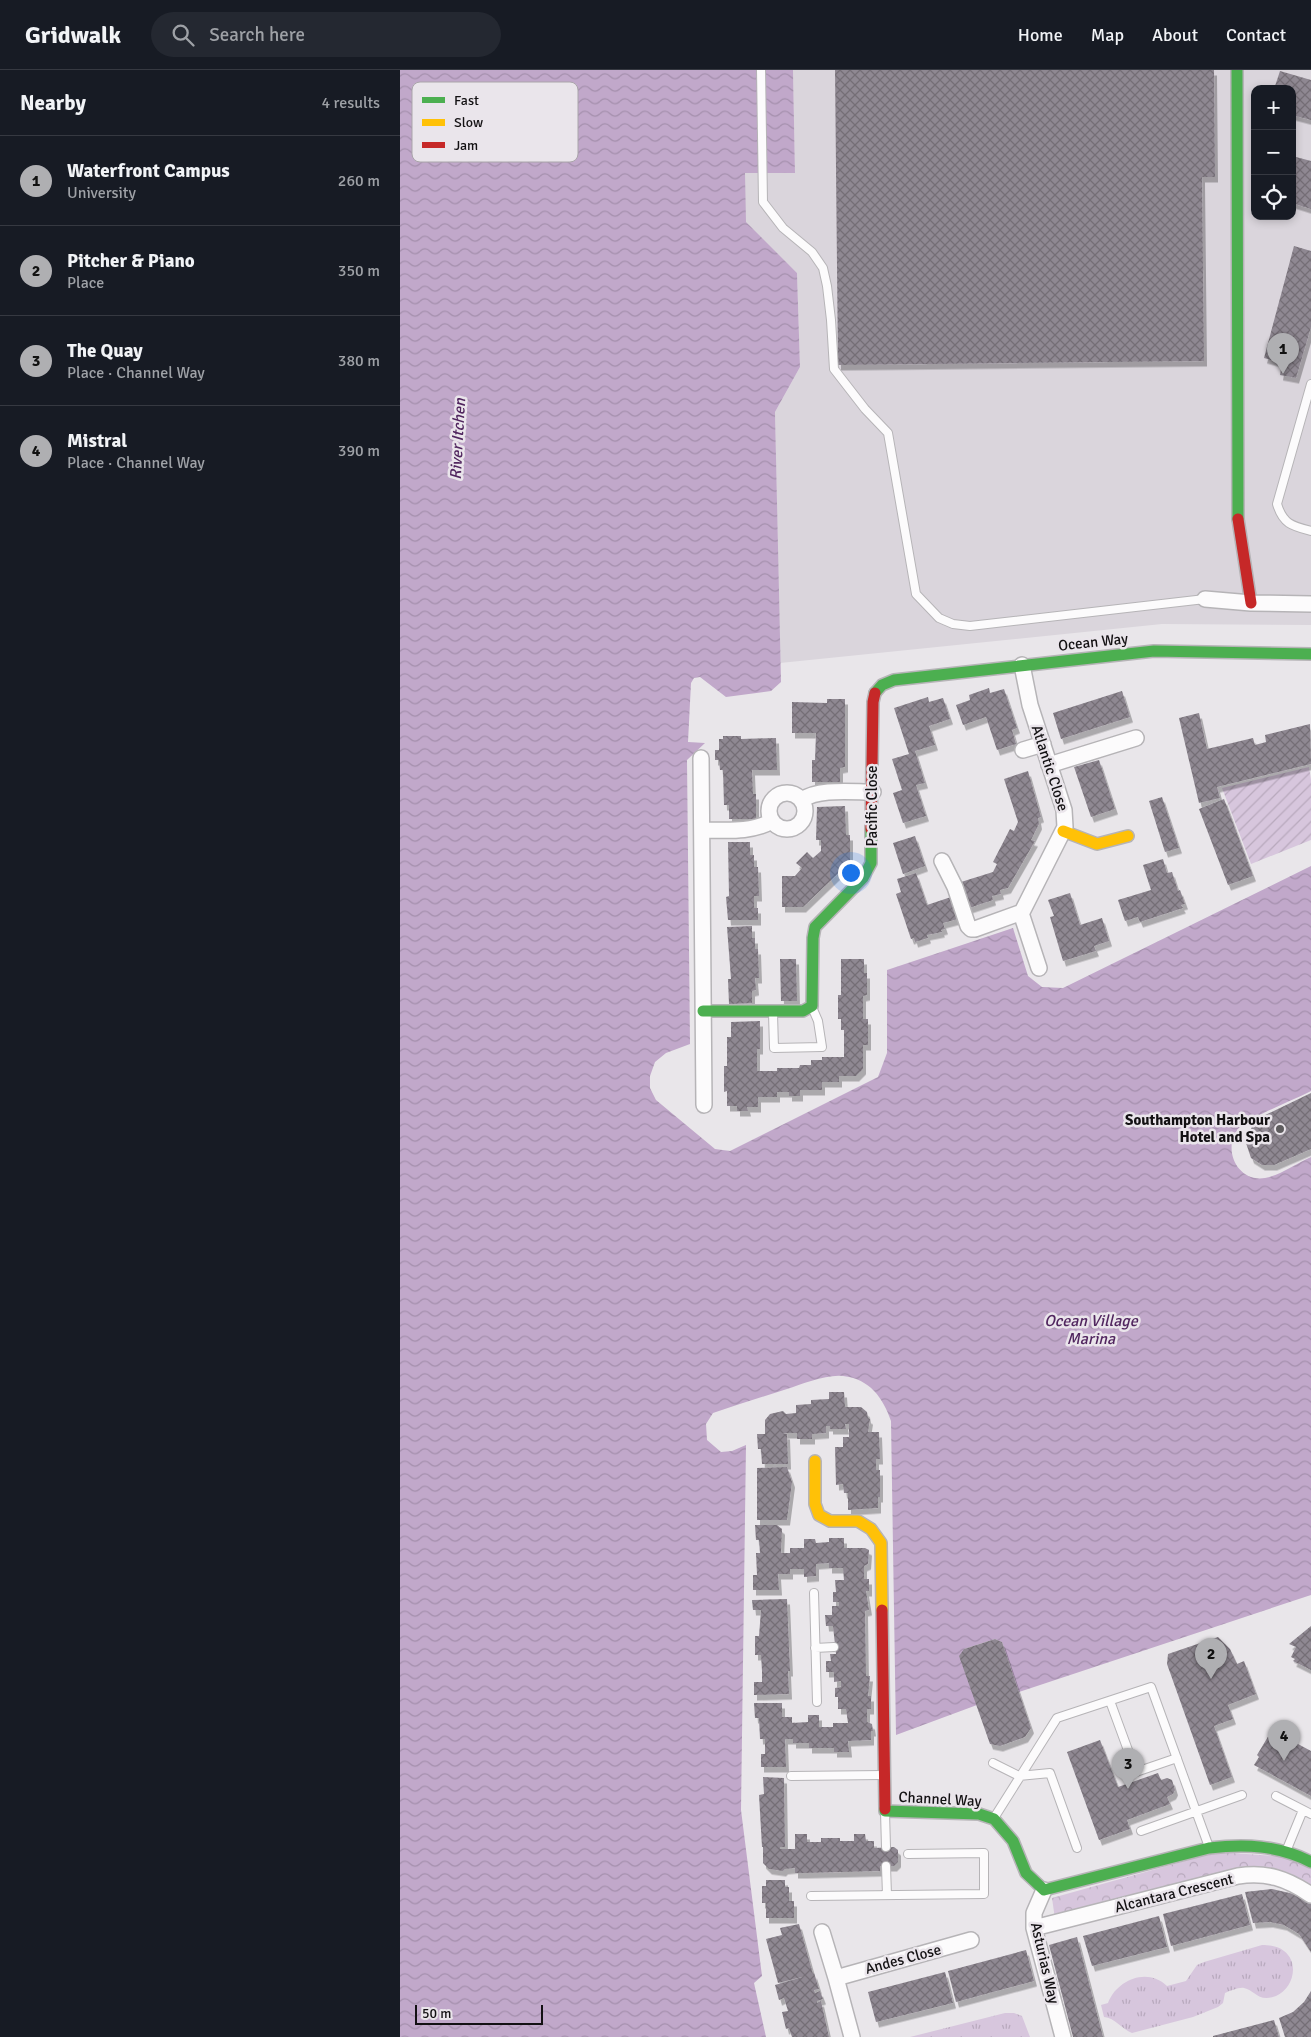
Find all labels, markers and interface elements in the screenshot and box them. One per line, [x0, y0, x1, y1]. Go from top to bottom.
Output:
search box [151, 12, 501, 57]
text: Gridwalk [25, 20, 121, 50]
icon: search [169, 21, 197, 49]
text: Search here [209, 23, 305, 47]
text: Home [1018, 24, 1063, 46]
text: Map [1091, 24, 1124, 46]
text: About [1152, 24, 1198, 46]
text: Contact [1226, 24, 1286, 46]
legend [412, 82, 578, 162]
map controls [1251, 85, 1296, 220]
button: + [1251, 85, 1296, 130]
text: Nearby [20, 90, 86, 116]
text: Fast [454, 92, 479, 109]
text: 4 results [321, 93, 380, 113]
text: Slow [454, 114, 483, 131]
button: − [1251, 130, 1296, 175]
text: Jam [454, 137, 478, 154]
text: Waterfront Campus [67, 159, 230, 183]
text: 1 [32, 171, 40, 191]
text: 260 m [338, 171, 380, 191]
button: locate [1251, 175, 1296, 220]
text: University [67, 183, 136, 203]
text: Pitcher & Piano [67, 249, 195, 273]
text: 2 [32, 261, 40, 281]
text: 350 m [338, 261, 380, 281]
text: Place [67, 273, 104, 293]
pin: 1 [1267, 333, 1299, 374]
text: The Quay [67, 339, 143, 363]
text: 3 [32, 351, 40, 371]
text: 380 m [338, 351, 380, 371]
text: Place · Channel Way [67, 363, 205, 383]
water label: River Itchen [446, 397, 470, 480]
text: Mistral [67, 429, 127, 453]
text: 4 [32, 441, 40, 461]
text: 390 m [338, 441, 380, 461]
text: Place · Channel Way [67, 453, 205, 473]
street label: Ocean Way [1057, 629, 1129, 655]
street label: Atlantic Close [1028, 723, 1072, 813]
street label: Pacific Close [863, 765, 881, 847]
your location [838, 860, 864, 886]
place label: Southampton Harbour Hotel and Spa [1125, 1111, 1270, 1146]
marker: Southampton Harbour Hotel and Spa [1274, 1123, 1286, 1135]
water label: Ocean Village Marina [1044, 1311, 1139, 1349]
pin: 2 [1195, 1638, 1227, 1679]
pin: 4 [1268, 1720, 1300, 1761]
pin: 3 [1112, 1748, 1144, 1789]
street label: Channel Way [898, 1788, 982, 1810]
street label: Alcantara Crescent [1113, 1870, 1235, 1916]
street label: Asturias Way [1027, 1920, 1063, 2006]
street label: Andes Close [863, 1940, 943, 1978]
scale bar [415, 2002, 542, 2025]
text: 50 m [422, 2005, 451, 2022]

